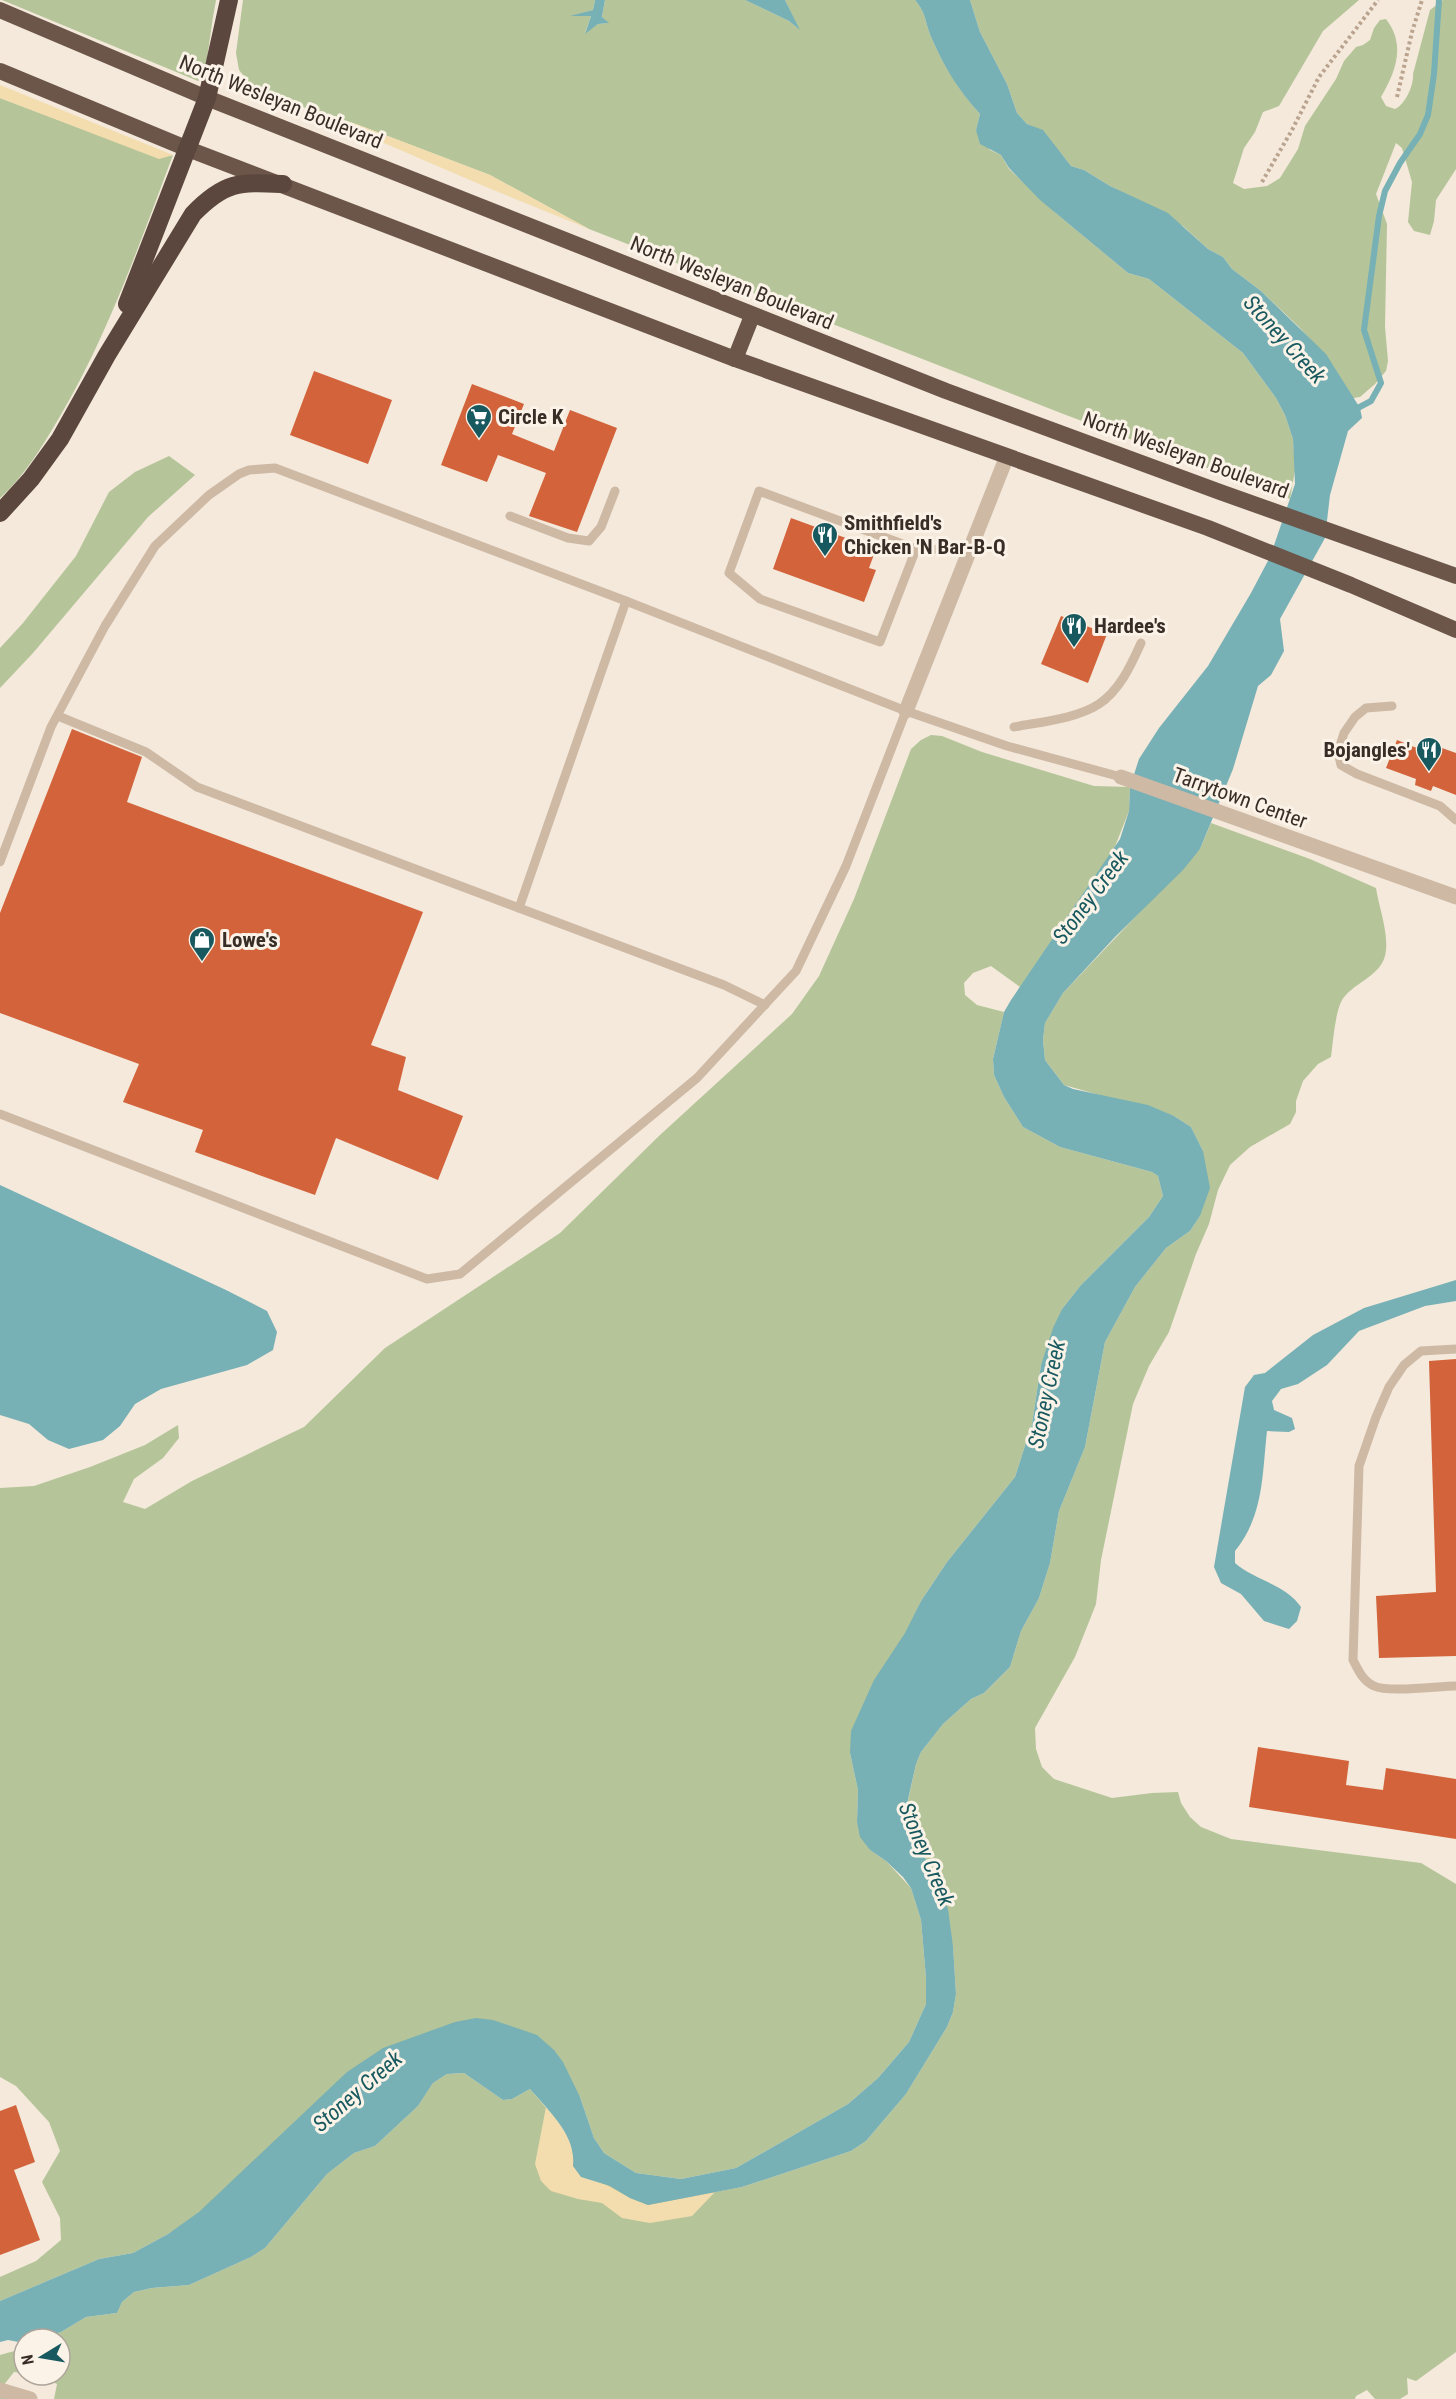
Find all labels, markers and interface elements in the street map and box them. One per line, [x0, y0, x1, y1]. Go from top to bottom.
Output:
street label: North Wesleyan Boulevard [176, 50, 386, 154]
street label: North Wesleyan Boulevard [627, 231, 837, 335]
water label: Stoney Creek [1239, 290, 1331, 389]
supermarket icon: Circle K [464, 402, 494, 440]
place label: Circle K [498, 405, 564, 429]
street label: North Wesleyan Boulevard [1080, 407, 1292, 503]
place label: Smithfield's Chicken 'N Bar-B-Q [844, 511, 1006, 559]
restaurant icon: Smithfield's Chicken 'N Bar-B-Q [810, 520, 840, 558]
restaurant icon: Hardee's [1059, 611, 1089, 649]
place label: Hardee's [1094, 614, 1166, 638]
restaurant icon: Bojangles' [1414, 735, 1444, 773]
place label: Bojangles' [1324, 738, 1410, 762]
street label: Tarrytown Center [1170, 763, 1310, 833]
water label: Stoney Creek [1047, 846, 1134, 949]
shop icon: Lowe's [187, 925, 217, 963]
place label: Lowe's [222, 928, 278, 952]
water label: Stoney Creek [1023, 1337, 1070, 1450]
water label: Stoney Creek [894, 1799, 960, 1910]
water label: Stoney Creek [308, 2046, 407, 2137]
north arrow [12, 2327, 72, 2387]
text: N [18, 2353, 38, 2366]

